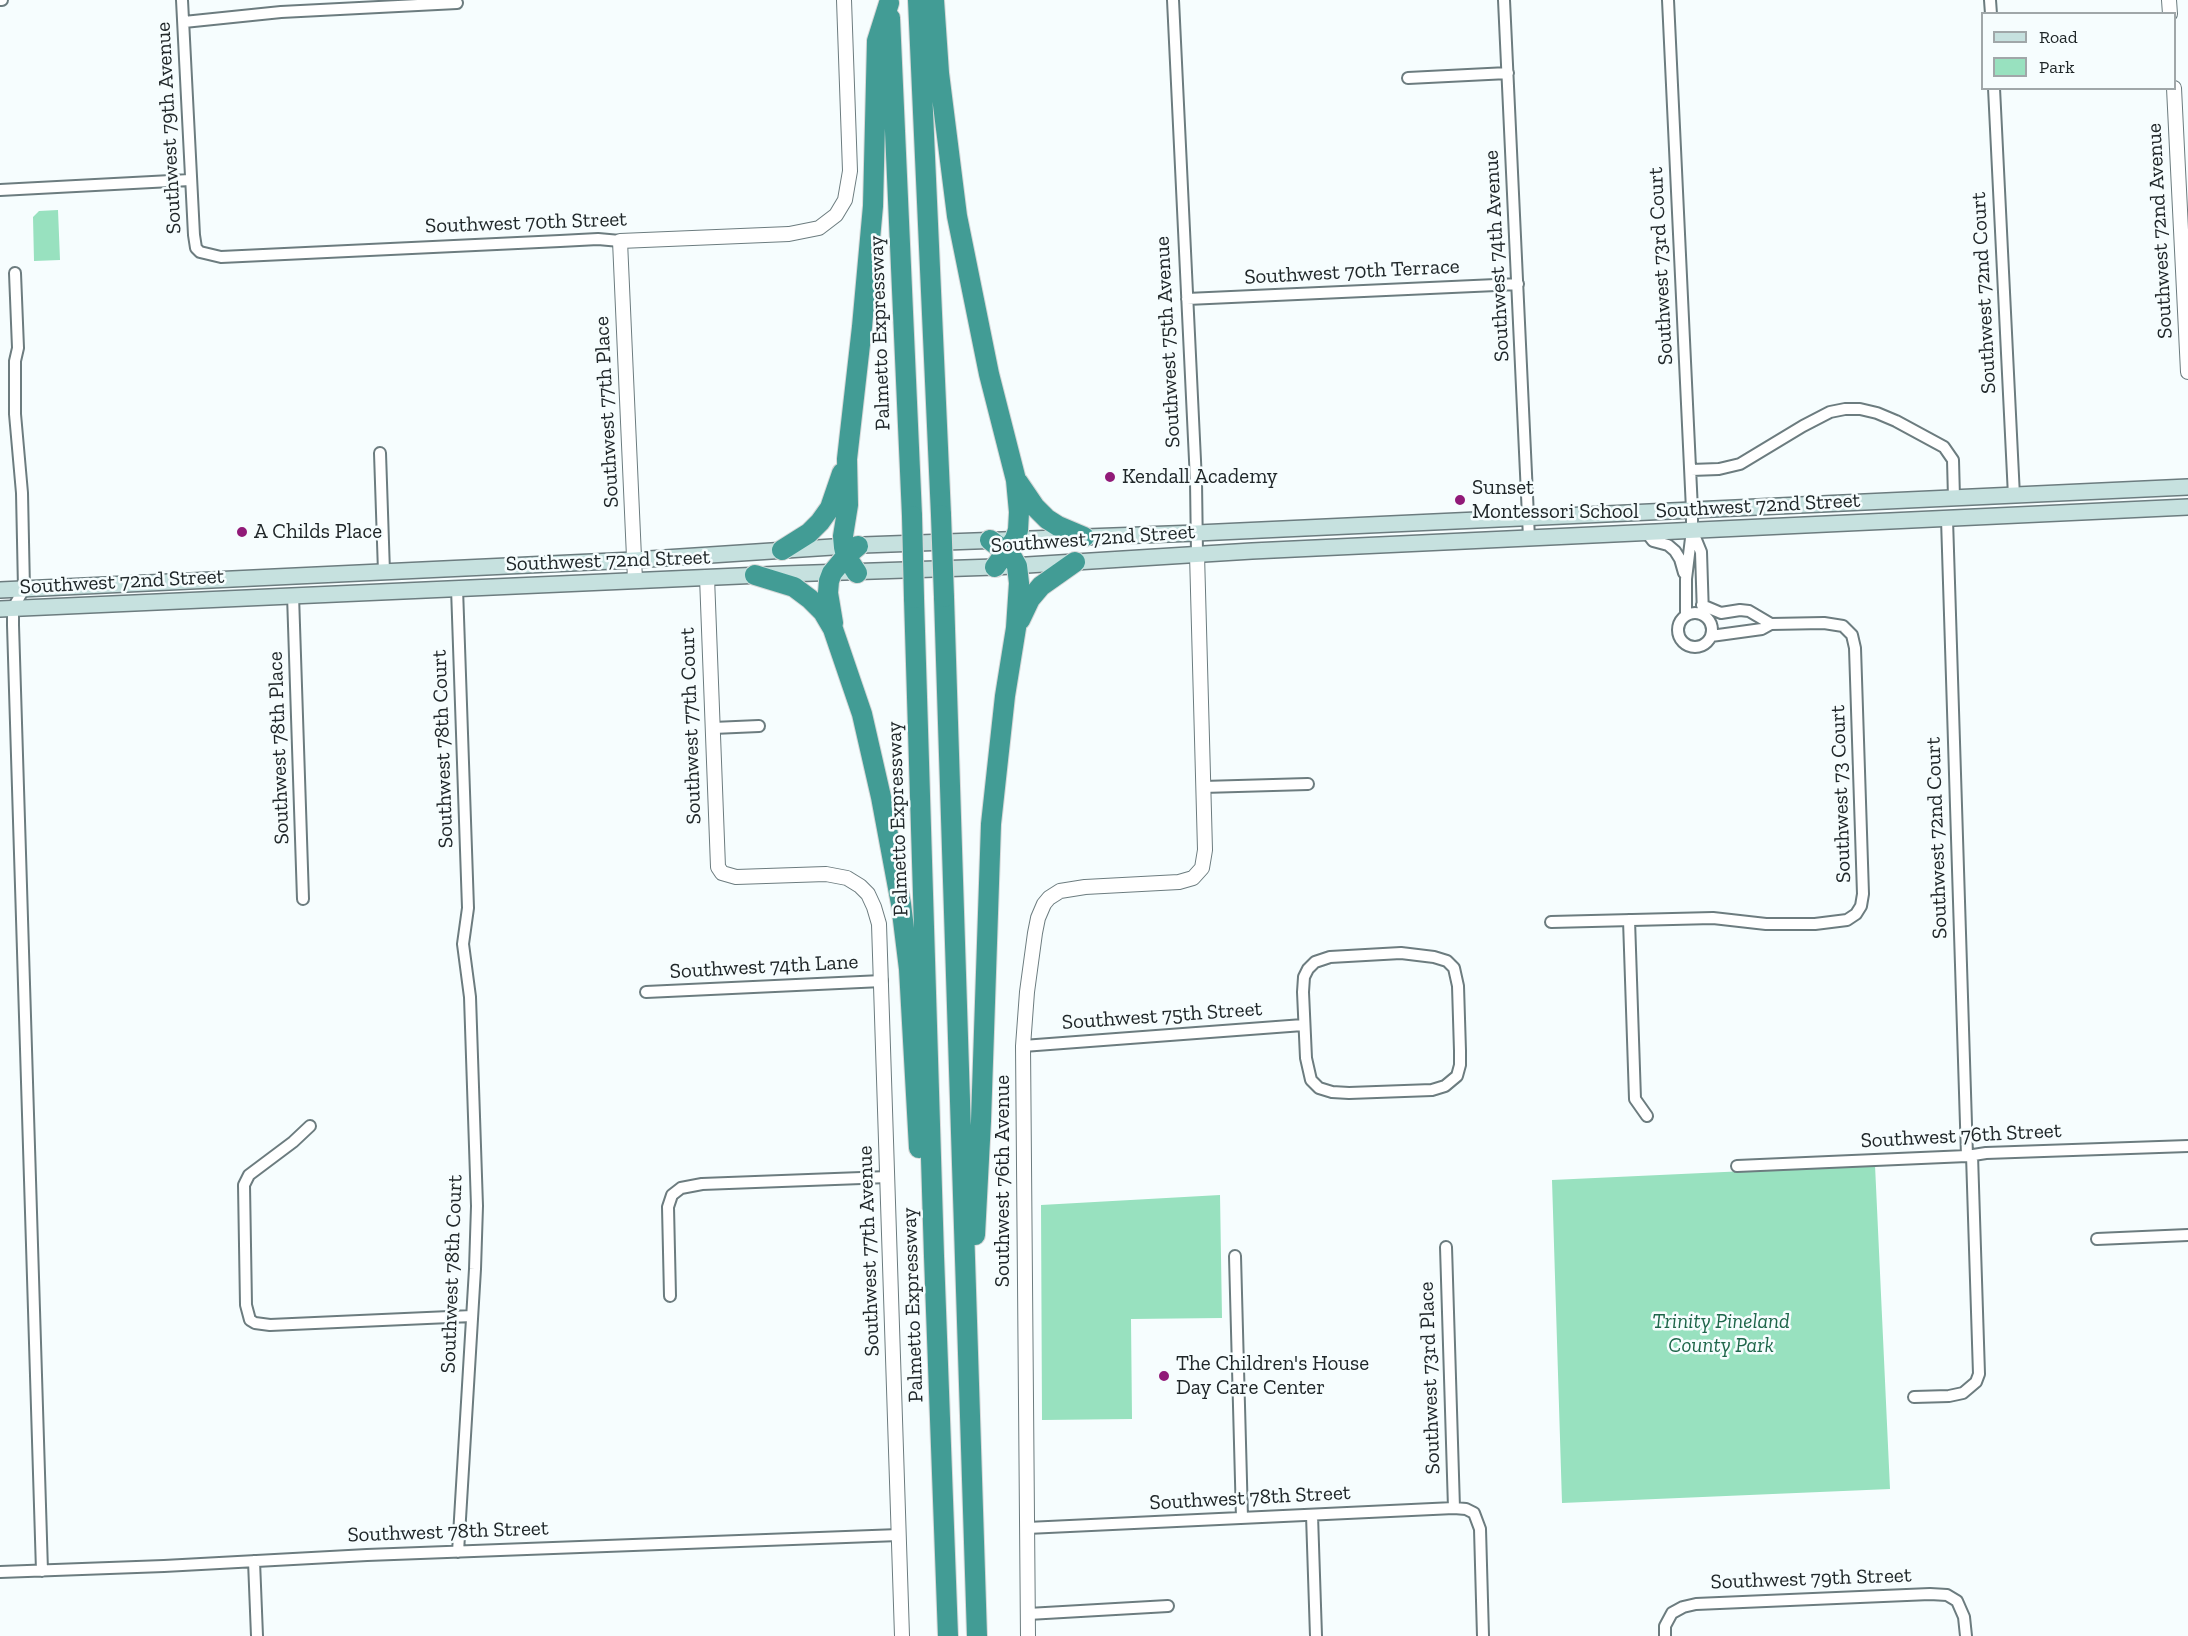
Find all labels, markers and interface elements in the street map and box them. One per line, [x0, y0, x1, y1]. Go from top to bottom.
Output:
legend [1981, 12, 2176, 90]
street label: Southwest 79th Avenue [151, 21, 187, 235]
text: Road [2039, 26, 2078, 48]
text: Park [2039, 56, 2075, 78]
street label: Southwest 72nd Avenue [2142, 123, 2178, 339]
street label: Southwest 74th Avenue [1479, 150, 1515, 362]
street label: Southwest 73rd Court [1643, 166, 1679, 366]
street label: Southwest 72nd Court [1966, 191, 2002, 395]
street label: Southwest 70th Street [425, 207, 627, 239]
street label: Palmetto Expressway [864, 235, 896, 431]
street label: Southwest 75th Avenue [1150, 236, 1186, 448]
street label: Southwest 70th Terrace [1244, 254, 1460, 290]
street label: Southwest 77th Place [589, 316, 625, 508]
place label: Kendall Academy [1122, 464, 1278, 490]
marker: Kendall Academy [1103, 470, 1117, 484]
place label: Sunset Montessori School [1472, 475, 1639, 525]
street label: Southwest 72nd Street [1655, 488, 1861, 524]
marker: Sunset Montessori School [1453, 493, 1467, 507]
place label: A Childs Place [254, 519, 382, 545]
street label: Southwest 72nd Street [990, 519, 1196, 559]
marker: A Childs Place [235, 525, 249, 539]
street label: Southwest 72nd Street [505, 545, 711, 577]
street label: Southwest 72nd Street [19, 564, 225, 600]
street label: Southwest 77th Court [675, 627, 707, 825]
street label: Southwest 78th Court [427, 649, 459, 849]
street label: Southwest 78th Place [263, 651, 295, 845]
street label: Southwest 73 Court [1825, 705, 1857, 883]
street label: Palmetto Expressway [882, 721, 914, 917]
street label: Southwest 72nd Court [1921, 737, 1953, 939]
street label: Southwest 74th Lane [669, 949, 859, 985]
street label: Southwest 75th Street [1061, 996, 1263, 1036]
street label: Southwest 76th Avenue [990, 1075, 1016, 1287]
street label: Southwest 76th Street [1860, 1118, 2062, 1154]
street label: Southwest 77th Avenue [853, 1145, 885, 1357]
street label: Southwest 78th Court [436, 1174, 468, 1374]
street label: Palmetto Expressway [897, 1207, 929, 1403]
street label: Southwest 73rd Place [1414, 1281, 1446, 1475]
park label: Trinity Pineland County Park [1652, 1309, 1790, 1359]
place label: The Children's House Day Care Center [1176, 1351, 1369, 1401]
marker: The Children's House Day Care Center [1157, 1369, 1171, 1383]
street label: Southwest 78th Street [1149, 1480, 1351, 1516]
street label: Southwest 78th Street [347, 1516, 549, 1548]
street label: Southwest 79th Street [1710, 1563, 1912, 1595]

